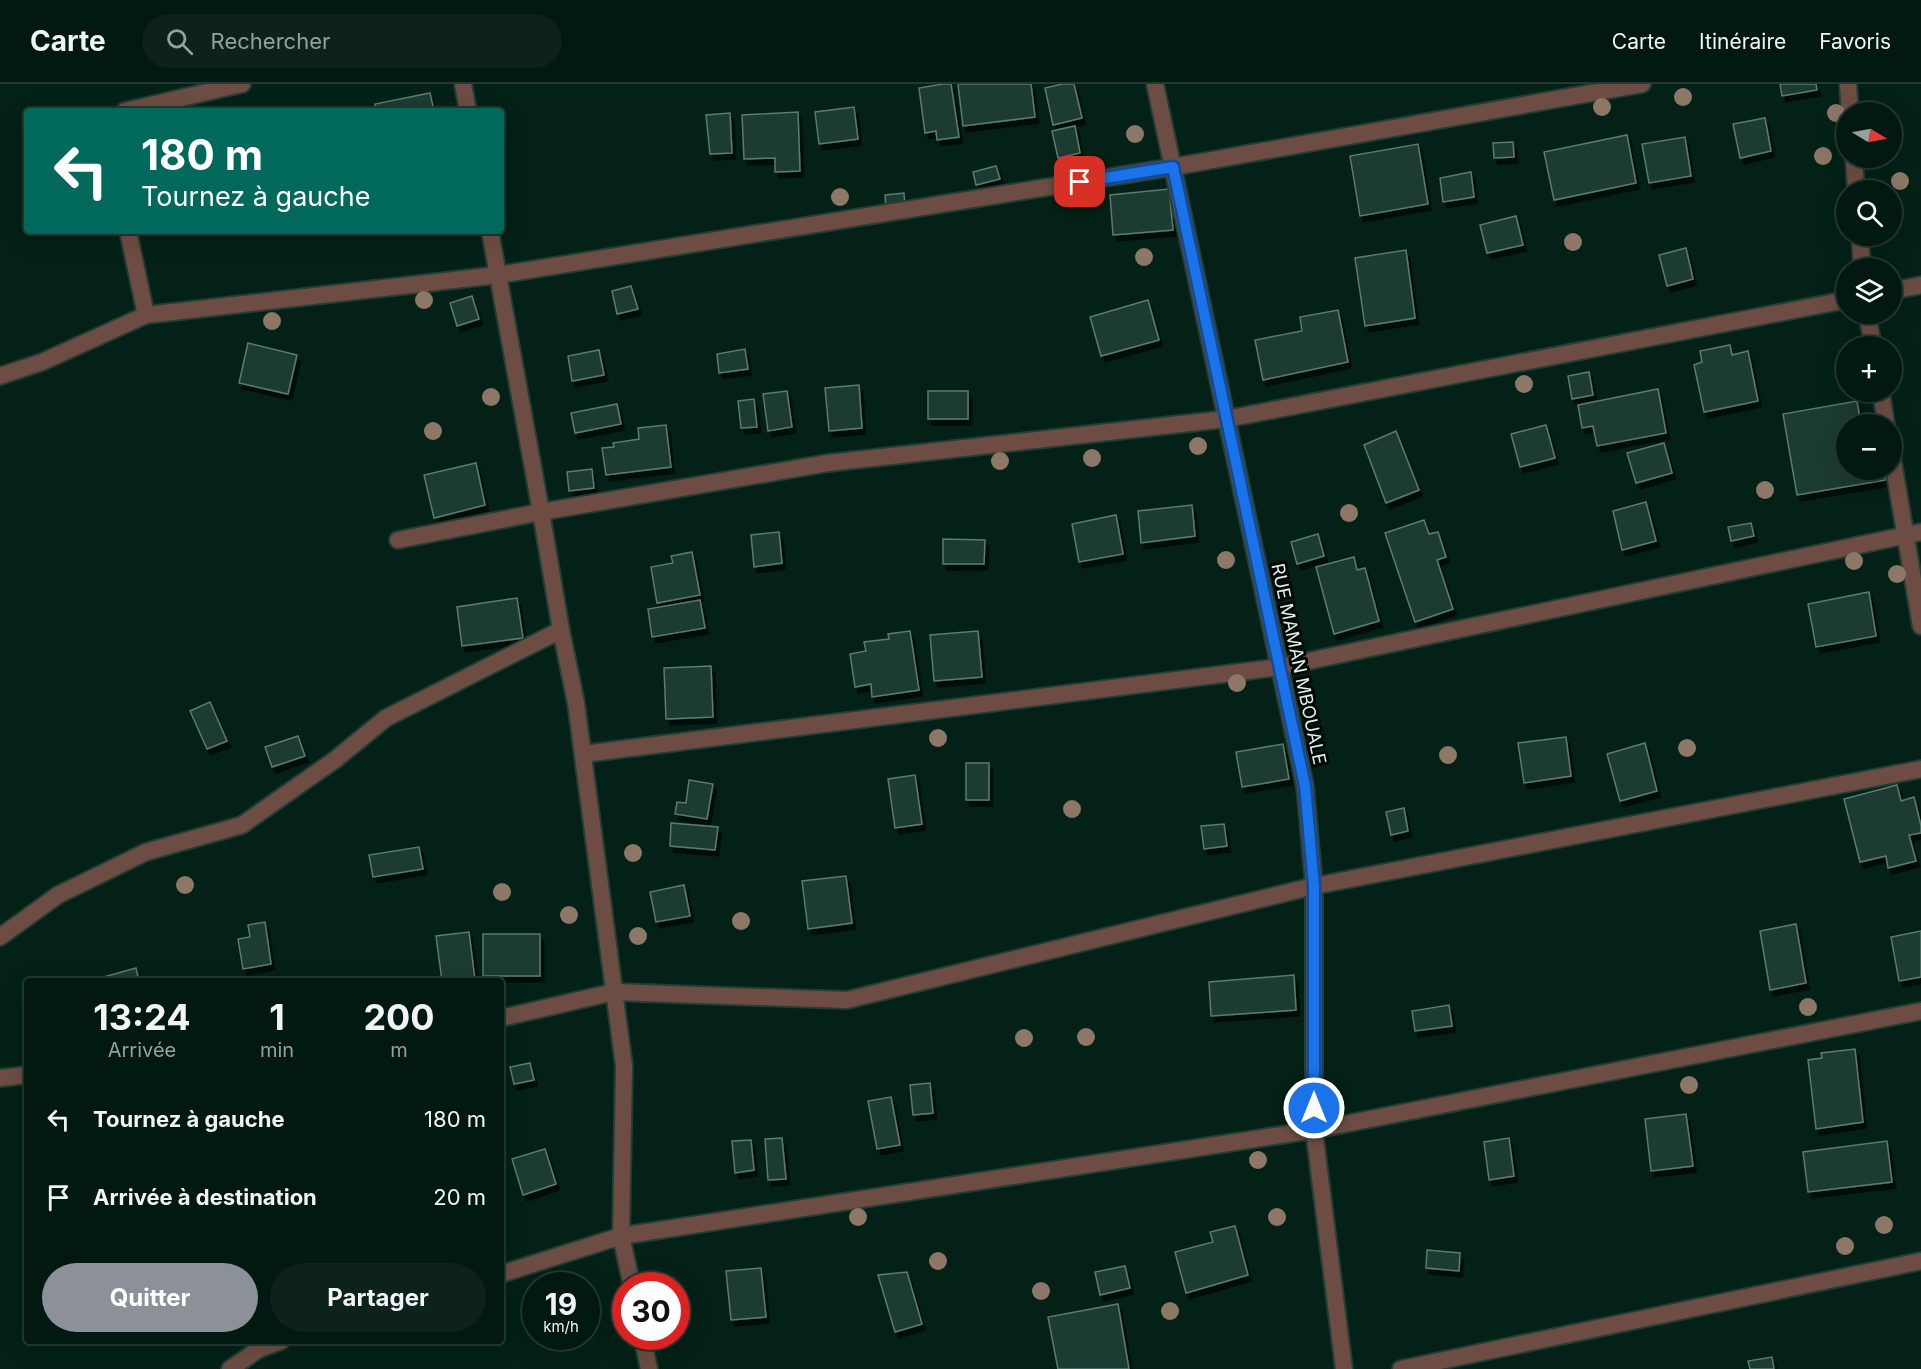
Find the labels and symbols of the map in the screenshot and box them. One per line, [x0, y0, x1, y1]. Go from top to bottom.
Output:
north arrow [1836, 102, 1902, 168]
pin [1054, 156, 1105, 207]
street label: RUE MAMAN MBOUALE [1267, 562, 1331, 766]
position arrow [1282, 1076, 1346, 1140]
speed limit sign: 30 [612, 1272, 690, 1350]

